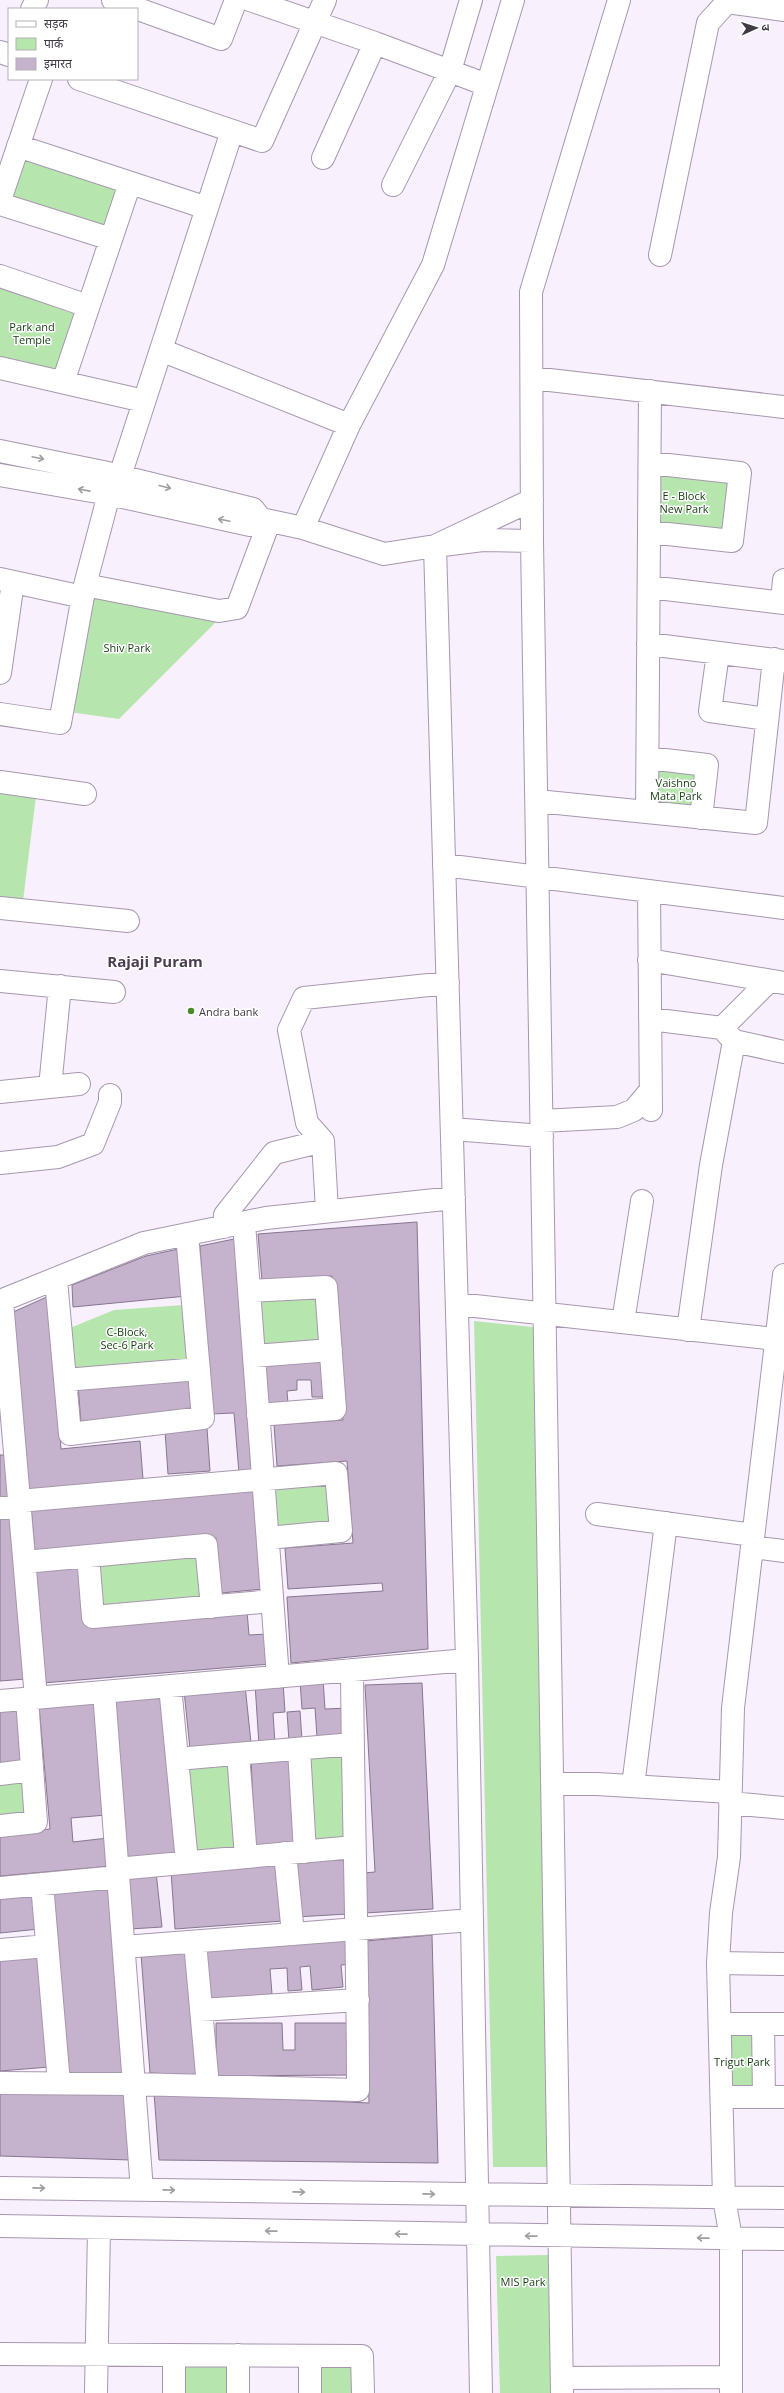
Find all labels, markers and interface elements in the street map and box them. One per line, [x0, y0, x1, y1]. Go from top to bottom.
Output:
legend [8, 8, 138, 80]
north arrow [736, 8, 776, 48]
text: सड़क [44, 15, 69, 32]
text: उ [759, 24, 774, 32]
text: पार्क [44, 35, 64, 52]
text: इमारत [44, 55, 73, 72]
park label: Park and Temple [9, 319, 55, 347]
one-way arrow [31, 455, 44, 463]
one-way arrow [158, 484, 171, 491]
one-way arrow [77, 485, 90, 493]
park label: E - Block New Park [660, 488, 709, 516]
one-way arrow [218, 515, 231, 523]
park label: Shiv Park [104, 640, 151, 655]
park label: Vaishno Mata Park [650, 775, 702, 803]
district label: Rajaji Puram [107, 951, 203, 971]
place label: Andra bank [199, 1004, 258, 1019]
marker: Andra bank [186, 1006, 196, 1016]
park label: C-Block, Sec-6 Park [100, 1324, 154, 1352]
park label: Trigut Park [714, 2054, 770, 2069]
one-way arrow [32, 2184, 45, 2192]
one-way arrow [162, 2186, 175, 2194]
one-way arrow [292, 2188, 305, 2196]
one-way arrow [422, 2190, 435, 2198]
one-way arrow [265, 2227, 278, 2235]
one-way arrow [395, 2230, 408, 2238]
one-way arrow [525, 2232, 538, 2240]
one-way arrow [697, 2234, 710, 2242]
park label: MIS Park [501, 2274, 546, 2289]

